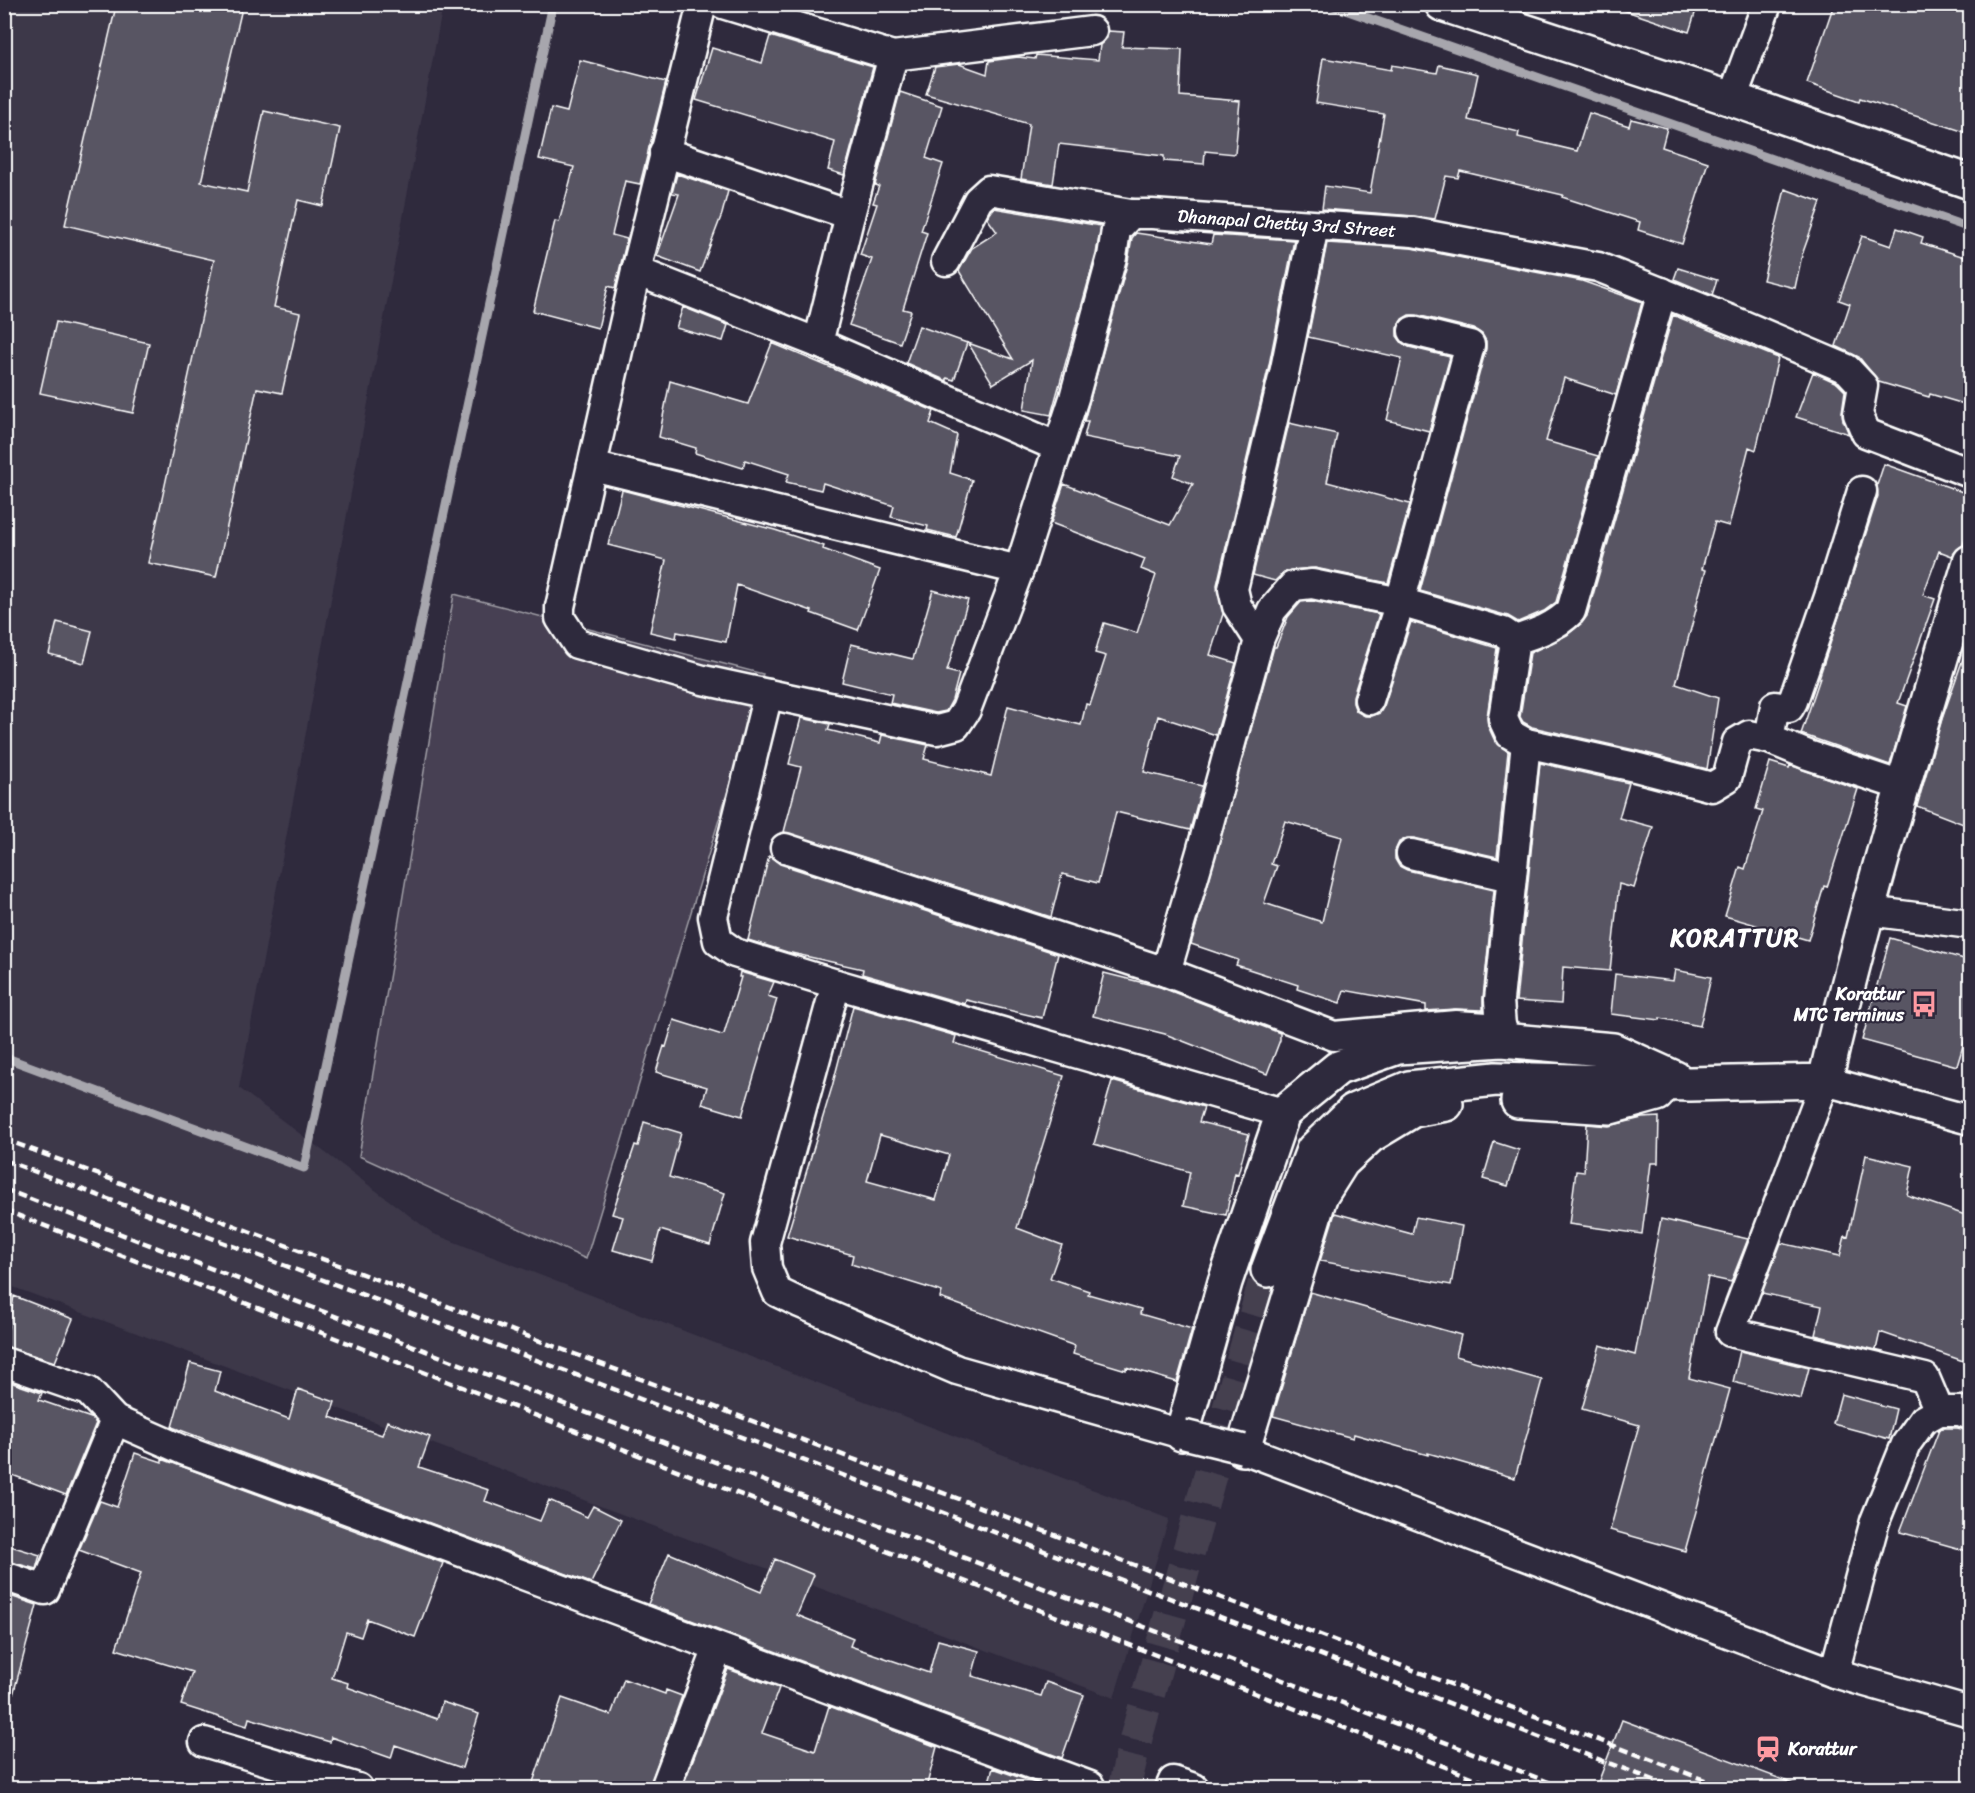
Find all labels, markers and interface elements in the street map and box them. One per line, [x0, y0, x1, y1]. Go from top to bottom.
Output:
street label: Dhanapal Chetty 3rd Street [1177, 200, 1397, 247]
district label: KORATTUR [1669, 917, 1800, 959]
place label: Korattur MTC Terminus [1793, 978, 1906, 1031]
bus stop icon: Korattur MTC Terminus [1909, 989, 1939, 1019]
place label: Korattur [1787, 1733, 1858, 1765]
station icon: Korattur [1753, 1734, 1783, 1764]

